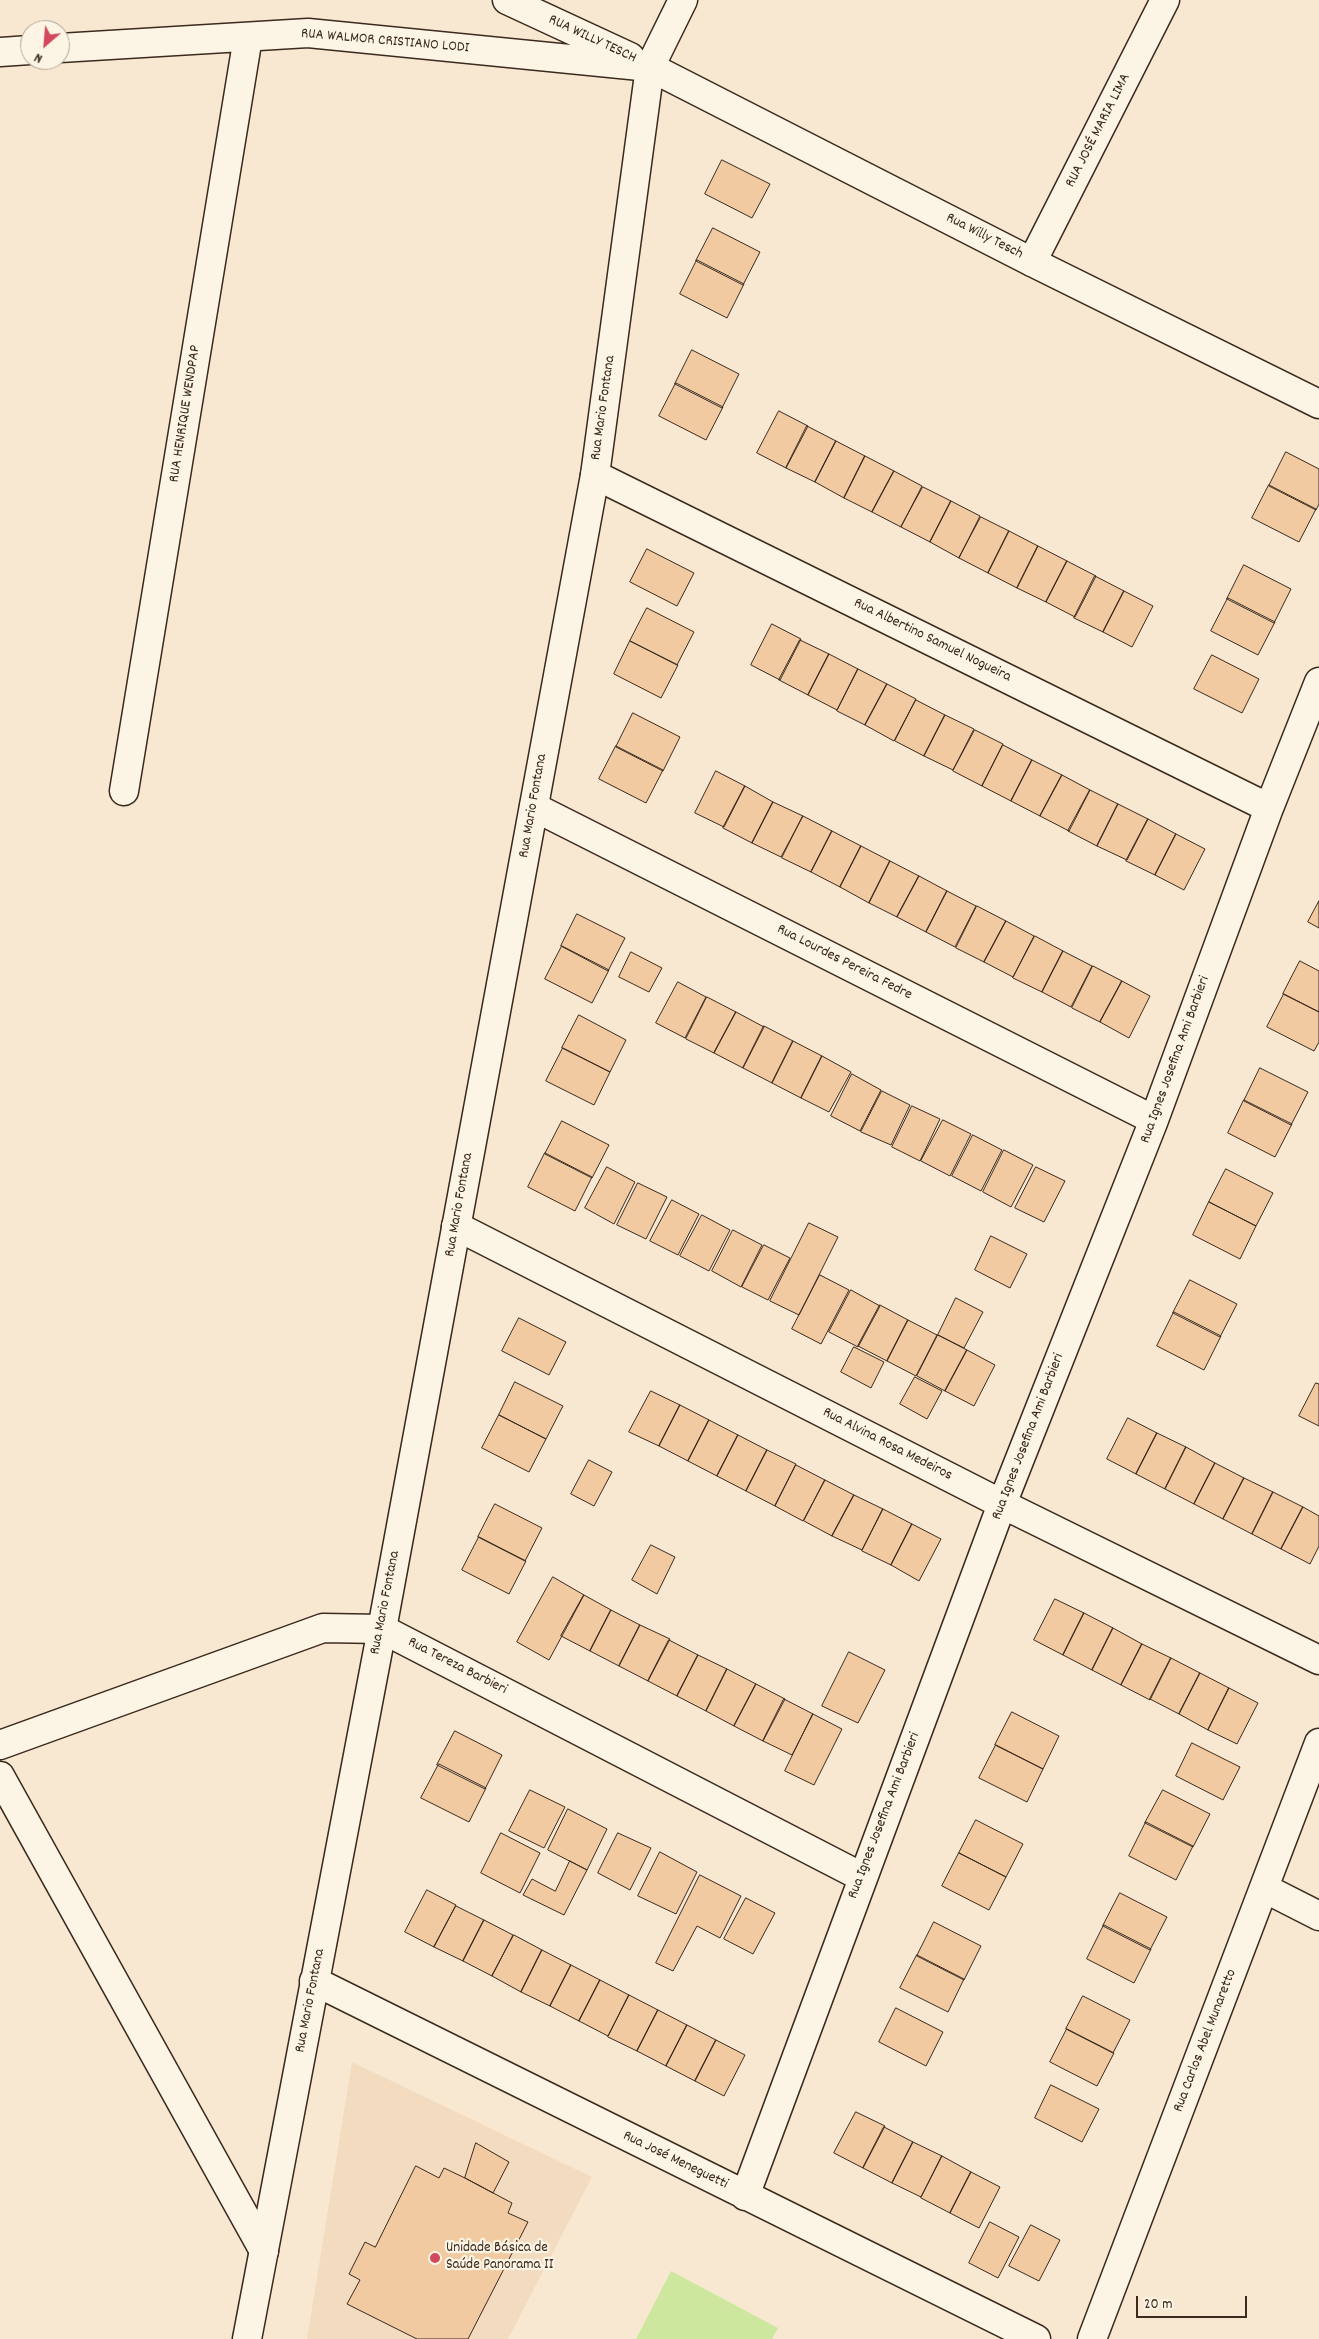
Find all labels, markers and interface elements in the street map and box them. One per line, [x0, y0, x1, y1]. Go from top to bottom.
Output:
street label: RUA WILLY TESCH [545, 12, 639, 68]
north arrow [20, 20, 70, 70]
street label: RUA WALMOR CRISTIANO LODI [300, 26, 470, 58]
text: N [31, 47, 46, 68]
street label: RUA JOSÉ MARIA LIMA [1063, 71, 1135, 191]
street label: Rua Willy Tesch [942, 210, 1026, 264]
street label: RUA HENRIQUE WENDPAP [166, 344, 206, 484]
street label: Rua Mario Fontana [588, 355, 620, 461]
street label: Rua Albertino Samuel Nogueira [850, 595, 1014, 687]
street label: Rua Mario Fontana [516, 753, 552, 859]
street label: Rua Lourdes Pereira Fedre [773, 921, 915, 1005]
street label: Rua Ignes Josefina Ami Barbieri [1137, 974, 1215, 1146]
street label: Rua Mario Fontana [442, 1152, 478, 1258]
street label: Rua Ignes Josefina Ami Barbieri [989, 1351, 1069, 1523]
street label: Rua Alvina Rosa Medeiros [819, 1404, 955, 1486]
street label: Rua Mario Fontana [367, 1550, 405, 1656]
street label: Rua Tereza Barbieri [404, 1634, 510, 1700]
street label: Rua Ignes Josefina Ami Barbieri [845, 1730, 925, 1902]
street label: Rua Mario Fontana [292, 1948, 330, 2054]
street label: Rua Carlos Abel Munaretto [1170, 1967, 1242, 2115]
street label: Rua José Meneguetti [619, 2128, 731, 2194]
place label: Unidade Básica de Saúde Panorama II [446, 2240, 553, 2275]
marker: Unidade Básica de Saúde Panorama II [428, 2251, 442, 2265]
scale bar [1139, 2286, 1250, 2318]
text: 20 m [1144, 2294, 1172, 2316]

